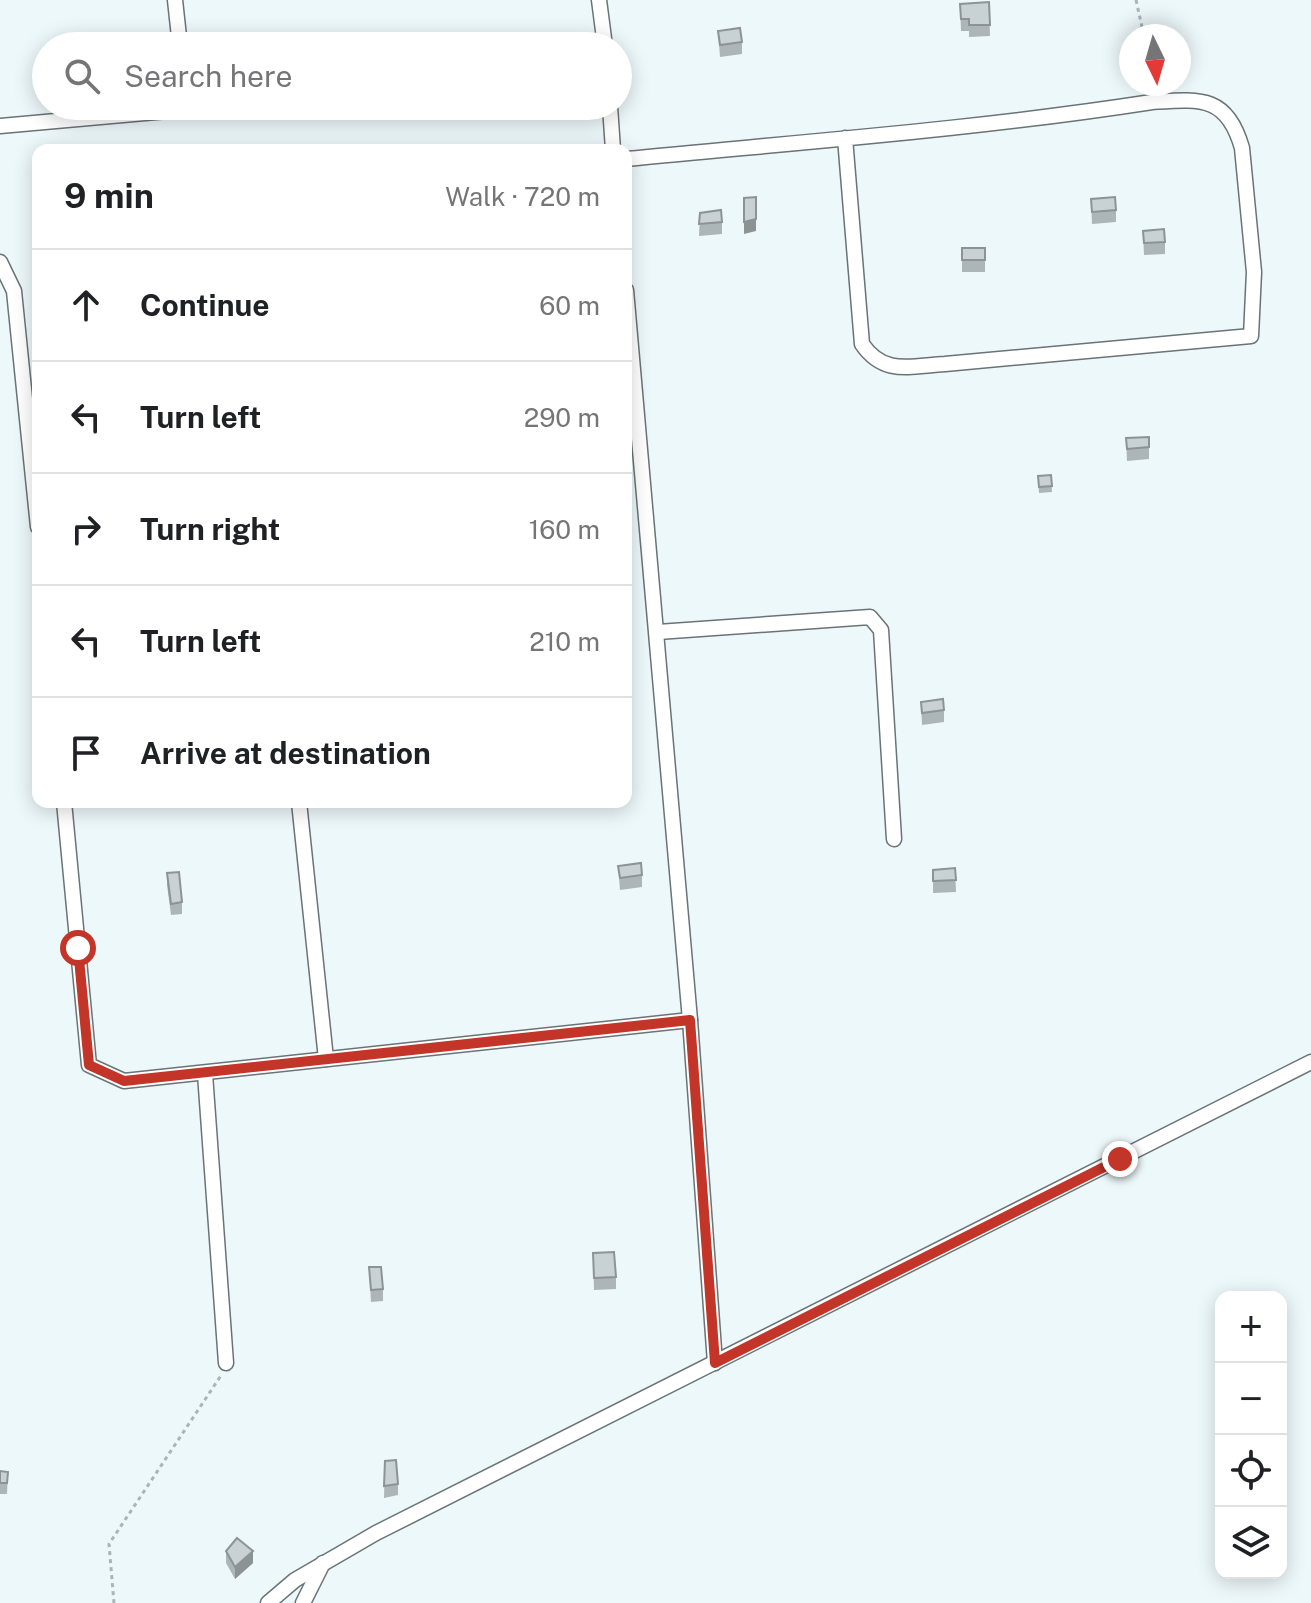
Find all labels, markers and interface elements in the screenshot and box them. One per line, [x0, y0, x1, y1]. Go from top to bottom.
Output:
north arrow [1119, 24, 1191, 96]
search box [32, 32, 632, 120]
icon: search [60, 54, 104, 98]
text: Search here [124, 58, 292, 94]
text: 9 min [64, 176, 154, 216]
text: Walk · 720 m [445, 181, 600, 212]
icon: ahead [64, 283, 108, 327]
text: Continue [140, 287, 270, 323]
text: 60 m [539, 290, 600, 321]
icon: left [64, 395, 108, 439]
text: Turn left [140, 399, 261, 435]
text: 290 m [524, 402, 600, 433]
icon: right [64, 507, 108, 551]
text: Turn right [140, 511, 280, 547]
text: 160 m [529, 514, 600, 545]
icon: left [64, 619, 108, 663]
text: Turn left [140, 623, 261, 659]
text: 210 m [529, 626, 600, 657]
icon: arrive [64, 731, 108, 775]
text: Arrive at destination [140, 735, 431, 771]
route start [60, 930, 96, 966]
route end [1102, 1141, 1138, 1177]
map controls [1215, 1291, 1287, 1579]
button: + [1215, 1291, 1287, 1363]
button: − [1215, 1363, 1287, 1435]
button: locate [1215, 1435, 1287, 1507]
button: layers [1215, 1507, 1287, 1579]

